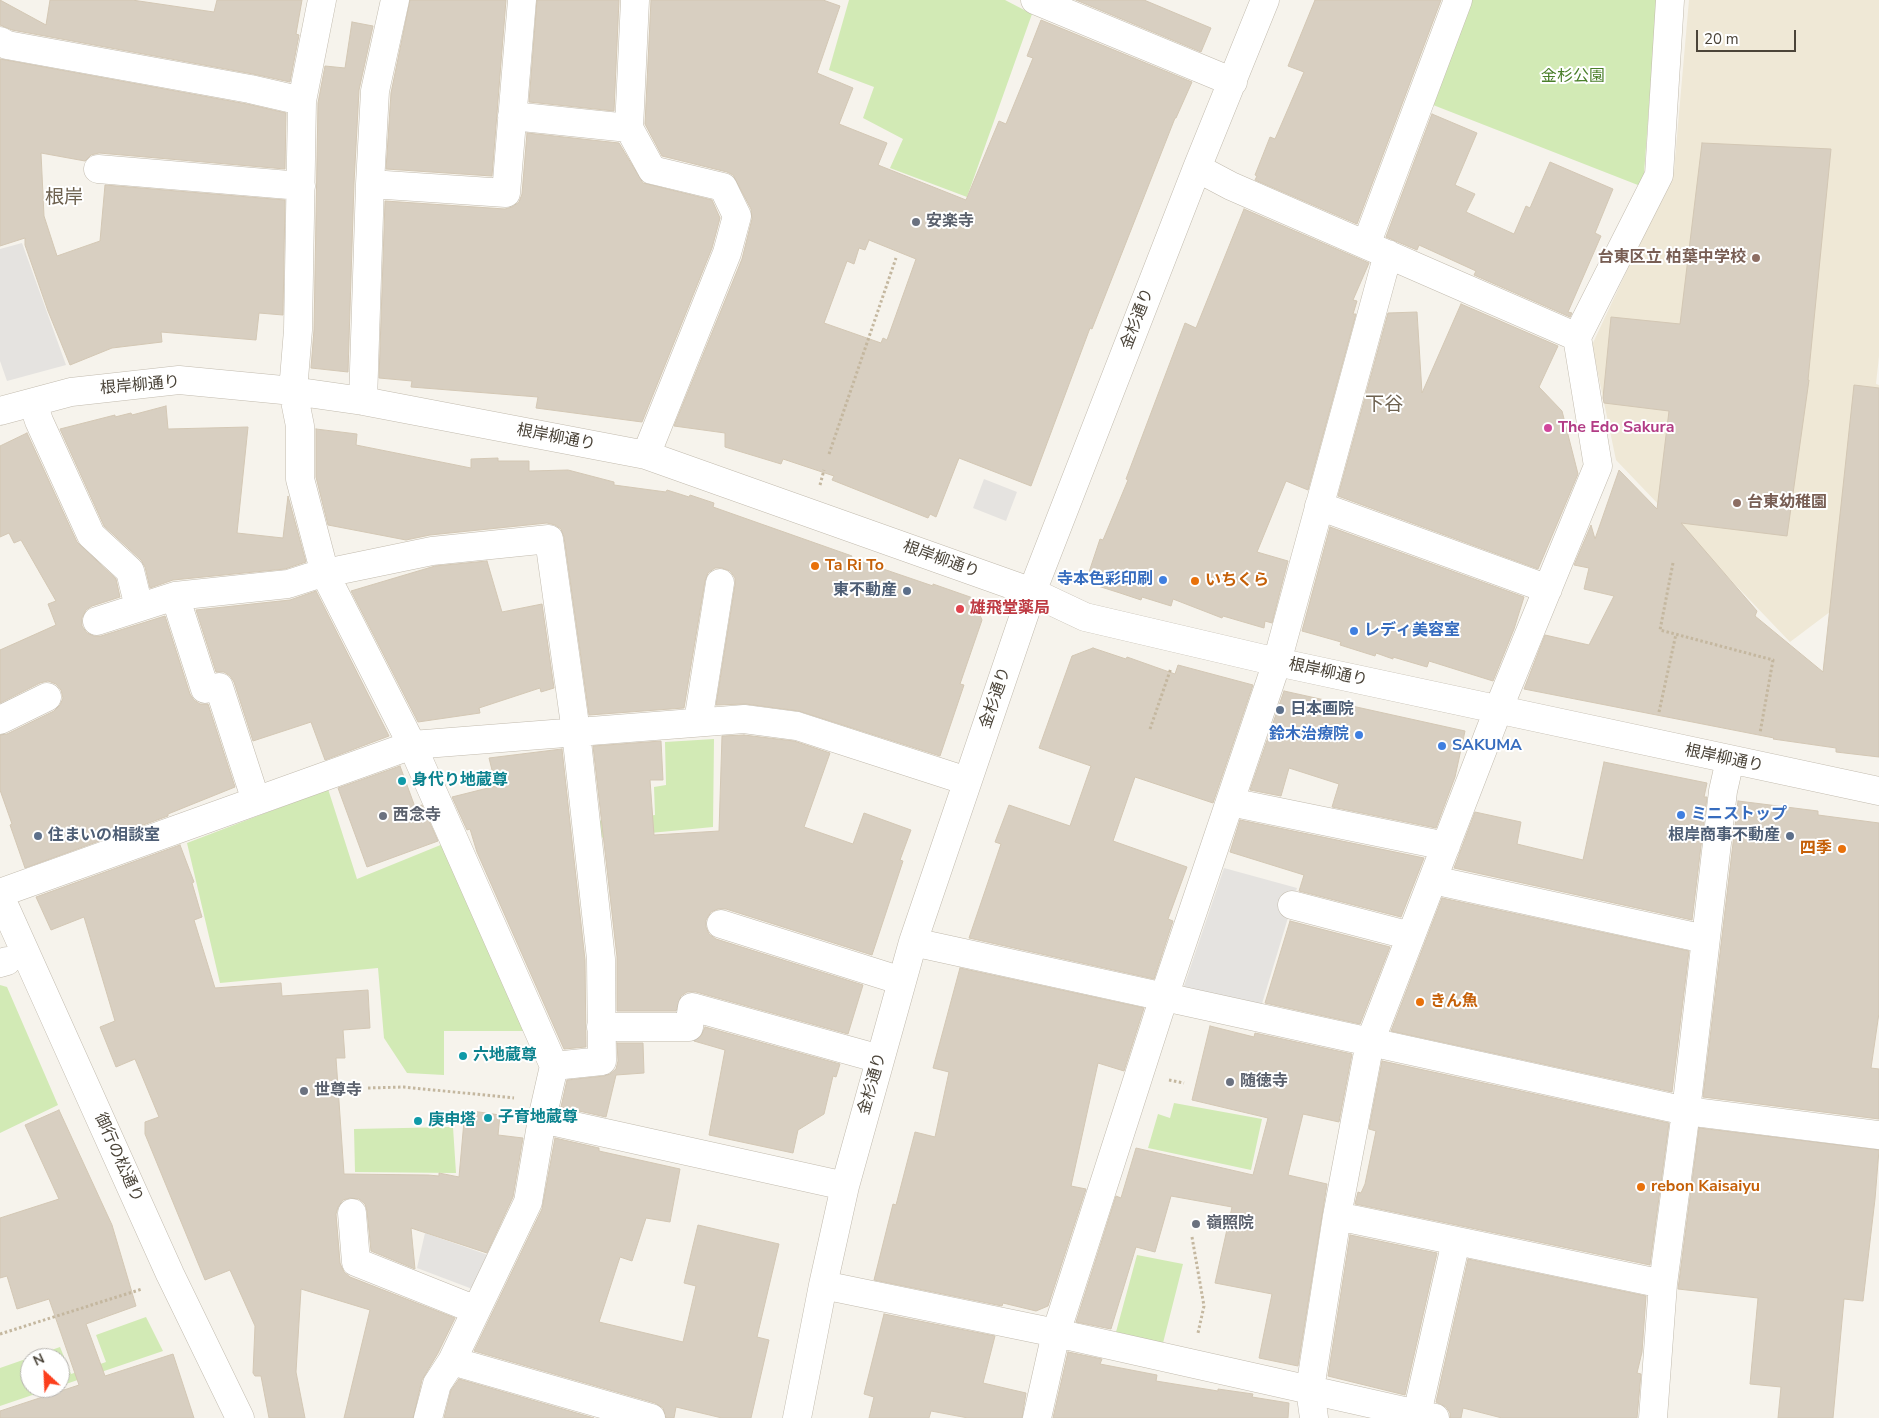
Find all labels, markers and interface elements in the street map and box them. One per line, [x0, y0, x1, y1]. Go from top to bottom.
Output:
scale bar [1699, 20, 1799, 52]
text: 20 m [1704, 29, 1739, 49]
park label: 金杉公園 [1541, 67, 1605, 87]
district label: 根岸 [45, 187, 83, 209]
place label: 安楽寺 [926, 212, 974, 232]
marker: 安楽寺 [910, 216, 922, 228]
place label: 台東区立 柏葉中学校 [1598, 248, 1746, 268]
marker: 台東区立 柏葉中学校 [1750, 252, 1762, 264]
street label: 金杉通り [1118, 286, 1158, 352]
street label: 根岸柳通り [99, 373, 181, 399]
district label: 下谷 [1365, 394, 1403, 416]
place label: The Edo Sakura [1558, 418, 1675, 438]
street label: 根岸柳通り [515, 421, 597, 455]
marker: The Edo Sakura [1542, 422, 1554, 434]
place label: 台東幼稚園 [1747, 493, 1827, 513]
marker: 台東幼稚園 [1731, 497, 1743, 509]
street label: 根岸柳通り [900, 537, 982, 583]
place label: Ta Ri To [825, 556, 884, 576]
marker: Ta Ri To [809, 560, 821, 572]
place label: 寺本色彩印刷 [1057, 570, 1153, 590]
place label: いちくら [1205, 571, 1269, 591]
marker: 寺本色彩印刷 [1157, 574, 1169, 586]
marker: いちくら [1189, 575, 1201, 587]
place label: 東不動産 [833, 581, 897, 601]
marker: 東不動産 [901, 585, 913, 597]
place label: 雄飛堂薬局 [970, 599, 1050, 619]
marker: 雄飛堂薬局 [954, 603, 966, 615]
place label: レディ美容室 [1364, 621, 1460, 641]
marker: レディ美容室 [1348, 625, 1360, 637]
street label: 根岸柳通り [1287, 655, 1369, 691]
street label: 金杉通り [977, 665, 1015, 731]
place label: 日本画院 [1290, 700, 1354, 720]
marker: 日本画院 [1274, 704, 1286, 716]
place label: 鈴木治療院 [1269, 725, 1349, 745]
marker: 鈴木治療院 [1353, 729, 1365, 741]
place label: SAKUMA [1452, 736, 1522, 756]
marker: SAKUMA [1436, 740, 1448, 752]
street label: 根岸柳通り [1683, 741, 1765, 777]
place label: 身代り地蔵尊 [412, 771, 508, 791]
marker: 身代り地蔵尊 [396, 775, 408, 787]
place label: ミニストップ [1691, 805, 1787, 825]
place label: 西念寺 [393, 806, 441, 826]
marker: ミニストップ [1675, 809, 1687, 821]
marker: 西念寺 [377, 810, 389, 822]
place label: 住まいの相談室 [48, 826, 160, 846]
place label: 根岸商事不動産 [1668, 826, 1780, 846]
marker: 住まいの相談室 [32, 830, 44, 842]
marker: 根岸商事不動産 [1784, 830, 1796, 842]
place label: 四季 [1800, 839, 1832, 859]
marker: 四季 [1836, 843, 1848, 855]
place label: きん魚 [1430, 992, 1478, 1012]
marker: きん魚 [1414, 996, 1426, 1008]
place label: 六地蔵尊 [473, 1046, 537, 1066]
marker: 六地蔵尊 [457, 1050, 469, 1062]
street label: 金杉通り [855, 1051, 891, 1117]
place label: 随徳寺 [1240, 1072, 1288, 1092]
marker: 随徳寺 [1224, 1076, 1236, 1088]
place label: 世尊寺 [314, 1081, 362, 1101]
marker: 世尊寺 [298, 1085, 310, 1097]
place label: 子育地蔵尊 [498, 1108, 578, 1128]
street label: 御行の松通り [90, 1110, 146, 1206]
place label: 庚申塔 [428, 1111, 476, 1131]
marker: 子育地蔵尊 [482, 1112, 494, 1124]
marker: 庚申塔 [412, 1115, 424, 1127]
place label: rebon Kaisaiyu [1651, 1177, 1760, 1197]
marker: rebon Kaisaiyu [1635, 1181, 1647, 1193]
place label: 嶺照院 [1206, 1214, 1254, 1234]
marker: 嶺照院 [1190, 1218, 1202, 1230]
north arrow [20, 1348, 70, 1398]
text: N [30, 1349, 48, 1371]

